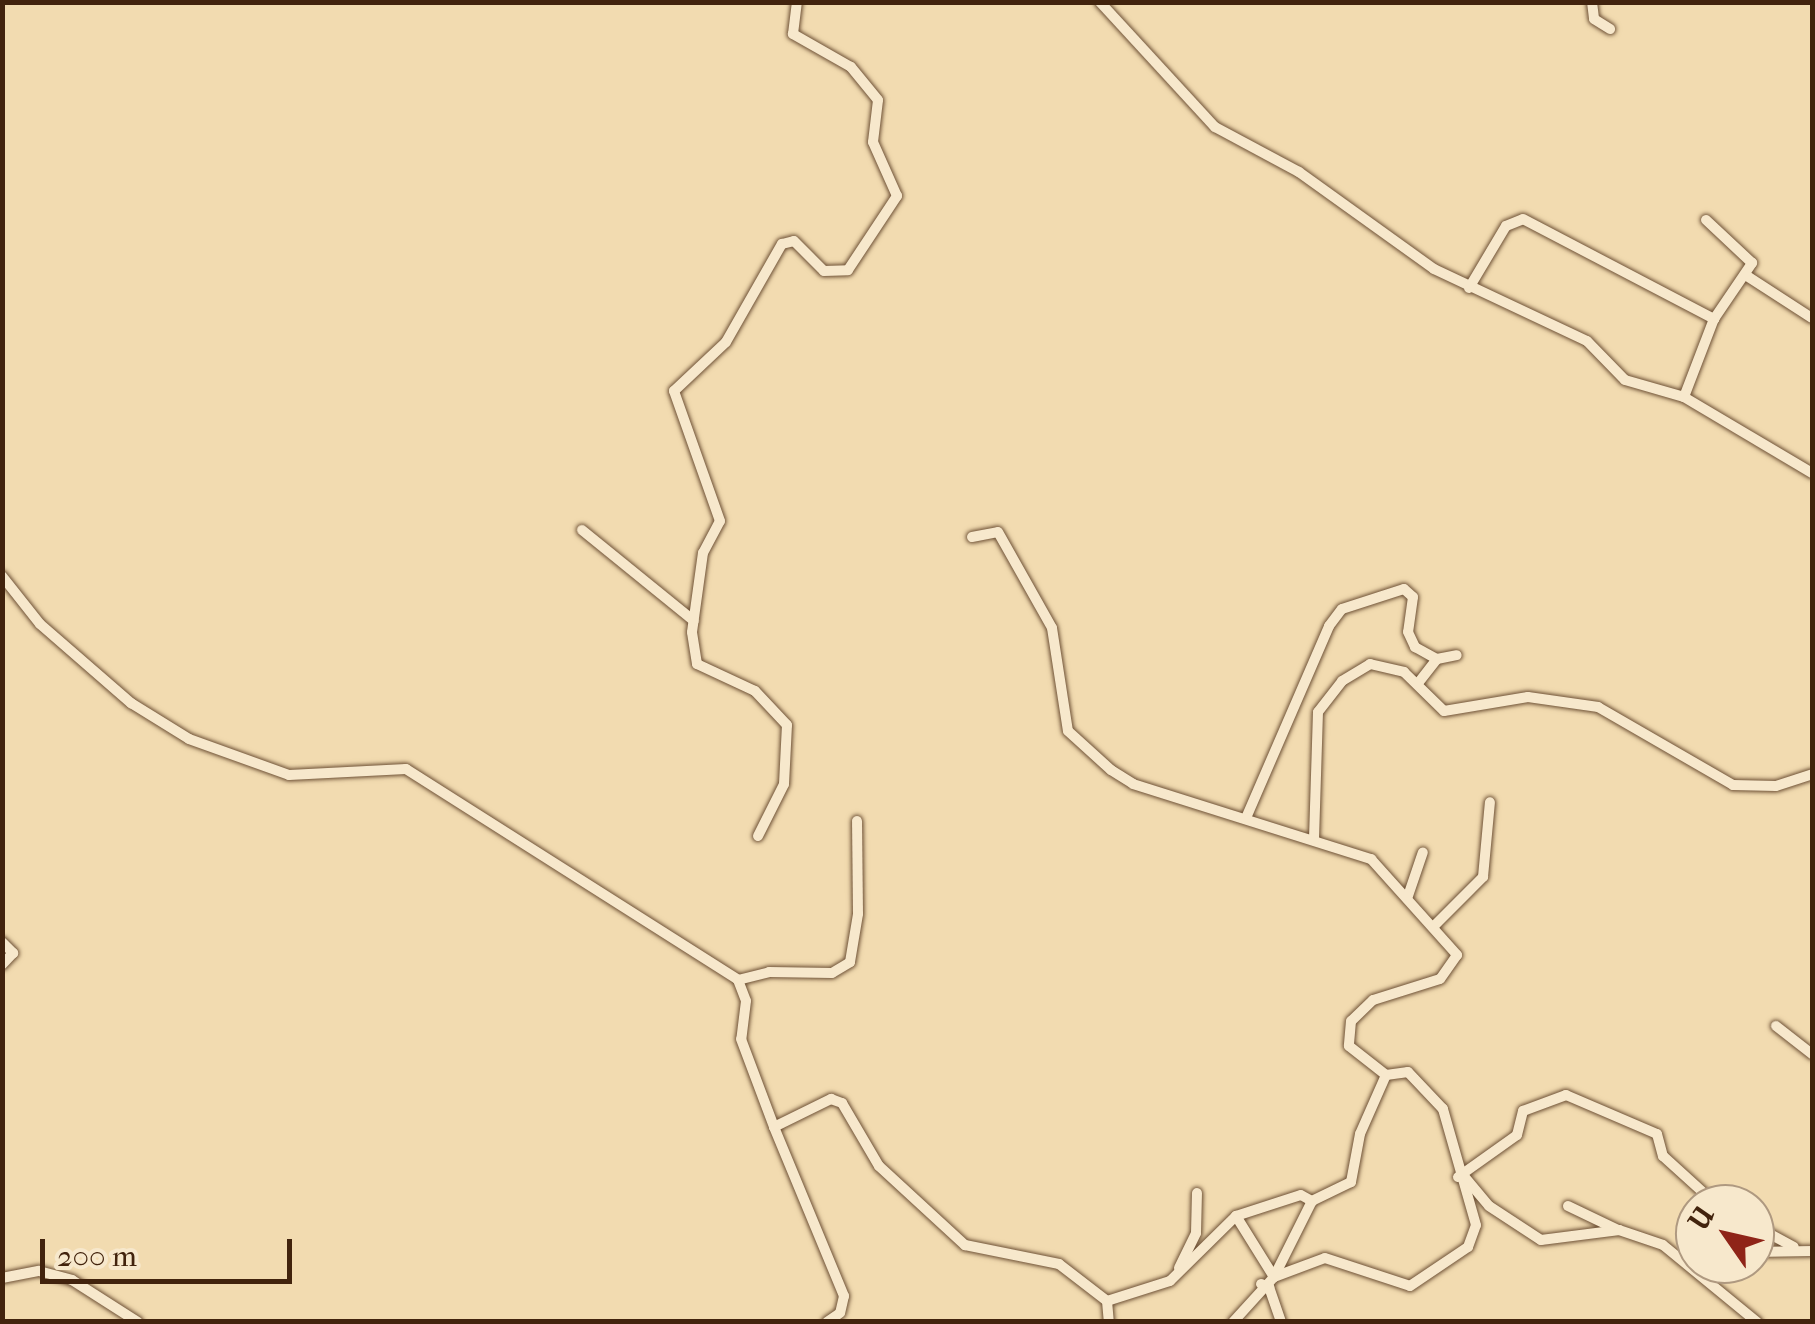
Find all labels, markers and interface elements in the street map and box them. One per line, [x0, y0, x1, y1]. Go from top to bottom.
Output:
north arrow [1675, 1184, 1775, 1284]
text: U [1682, 1200, 1721, 1236]
scale bar [45, 1219, 298, 1281]
text: 200 m [57, 1239, 137, 1274]

